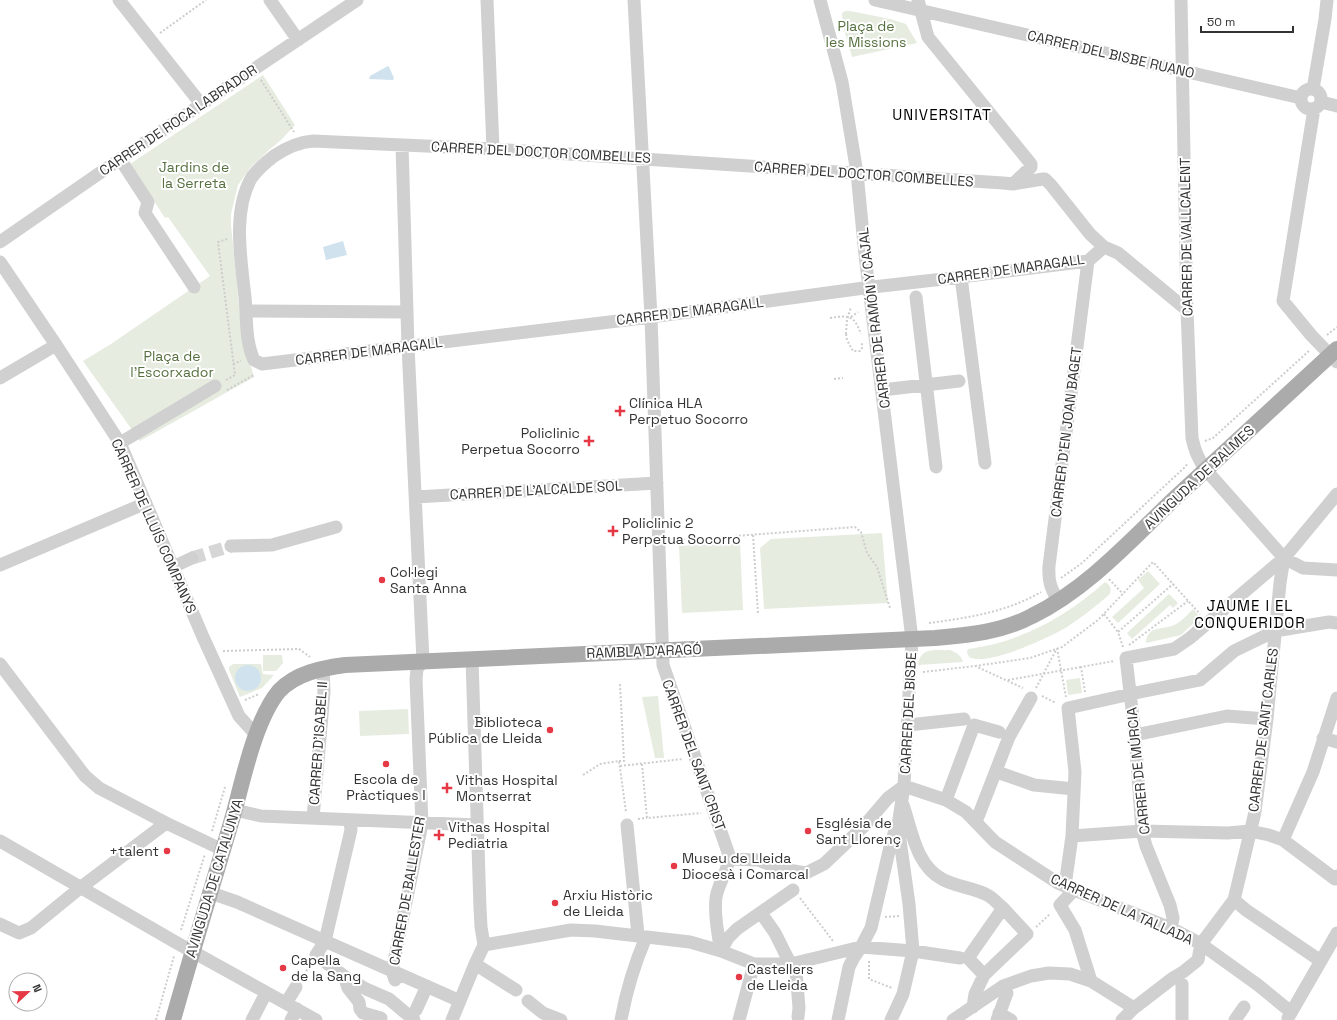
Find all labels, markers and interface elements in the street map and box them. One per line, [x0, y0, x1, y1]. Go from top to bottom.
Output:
scale bar [1201, 8, 1293, 34]
text: 50 m [1207, 14, 1235, 30]
park label: Plaça de les Missions [825, 17, 907, 51]
street label: CARRER DEL BISBE RUANO [1026, 26, 1196, 82]
street label: CARRER DE ROCA LABRADOR [96, 60, 261, 180]
district label: UNIVERSITAT [892, 105, 992, 124]
street label: CARRER DEL DOCTOR COMBELLES [431, 137, 651, 167]
street label: CARRER DEL DOCTOR COMBELLES [754, 157, 974, 191]
street label: CARRER DE VALLCALENT [1176, 157, 1196, 317]
park label: Jardins de la Serreta [159, 158, 229, 192]
street label: CARRER DE RAMÓN Y CAJAL [854, 226, 894, 410]
street label: CARRER DE MARAGALL [936, 250, 1086, 288]
street label: CARRER DE MARAGALL [615, 293, 765, 329]
street label: CARRER DE MARAGALL [294, 333, 444, 369]
street label: CARRER D'EN JOAN BAGET [1047, 346, 1085, 518]
park label: Plaça de l'Escorxador [130, 347, 214, 381]
place label: Clínica HLA Perpetuo Socorro [629, 394, 748, 428]
marker: Clínica HLA Perpetuo Socorro [614, 405, 626, 417]
street label: AVINGUDA DE BALMES [1140, 421, 1258, 533]
place label: Policlinic Perpetua Socorro [461, 424, 580, 458]
marker: Policlinic Perpetua Socorro [583, 435, 595, 447]
street label: CARRER DE LLUÍS COMPANYS [107, 436, 201, 616]
street label: CARRER DE L'ALCALDE SOL [449, 476, 623, 504]
place label: Policlinic 2 Perpetua Socorro [622, 514, 741, 548]
marker: Policlinic 2 Perpetua Socorro [607, 525, 619, 537]
place label: Col·legi Santa Anna [390, 563, 467, 597]
marker: Col·legi Santa Anna [377, 575, 387, 585]
district label: JAUME I EL CONQUERIDOR [1194, 596, 1306, 632]
street label: RAMBLA D'ARAGÓ [586, 640, 702, 662]
street label: CARRER DE SANT CARLES [1244, 647, 1282, 813]
street label: CARRER DEL BISBE [896, 651, 920, 774]
street label: CARRER DEL SANT CRIST [658, 677, 730, 833]
street label: CARRER D'ISABEL II [305, 681, 331, 805]
street label: CARRER DE MÚRCIA [1122, 706, 1154, 836]
place label: Biblioteca Pública de Lleida [428, 713, 542, 747]
marker: Biblioteca Pública de Lleida [545, 725, 555, 735]
marker: Escola de Pràctiques I [381, 759, 391, 769]
place label: Escola de Pràctiques I [346, 770, 426, 804]
place label: Vithas Hospital Montserrat [456, 771, 558, 805]
marker: Vithas Hospital Montserrat [441, 782, 453, 794]
street label: AVINGUDA DE CATALUNYA [181, 796, 247, 960]
place label: Església de Sant Llorenç [816, 814, 901, 848]
street label: CARRER DE BALLESTER [385, 815, 429, 967]
place label: Vithas Hospital Pediatria [448, 818, 550, 852]
marker: Església de Sant Llorenç [803, 826, 813, 836]
marker: Vithas Hospital Pediatria [433, 829, 445, 841]
place label: +talent [109, 842, 159, 860]
marker: +talent [162, 846, 172, 856]
place label: Museu de Lleida Diocesà i Comarcal [682, 849, 809, 883]
marker: Museu de Lleida Diocesà i Comarcal [669, 861, 679, 871]
street label: CARRER DE LA TALLADA [1048, 869, 1196, 949]
place label: Arxiu Històric de Lleida [563, 886, 653, 920]
marker: Arxiu Històric de Lleida [550, 898, 560, 908]
place label: Capella de la Sang [291, 951, 361, 985]
place label: Castellers de Lleida [747, 960, 813, 994]
marker: Capella de la Sang [278, 963, 288, 973]
north arrow [8, 972, 48, 1012]
marker: Castellers de Lleida [734, 972, 744, 982]
text: N [29, 982, 45, 994]

